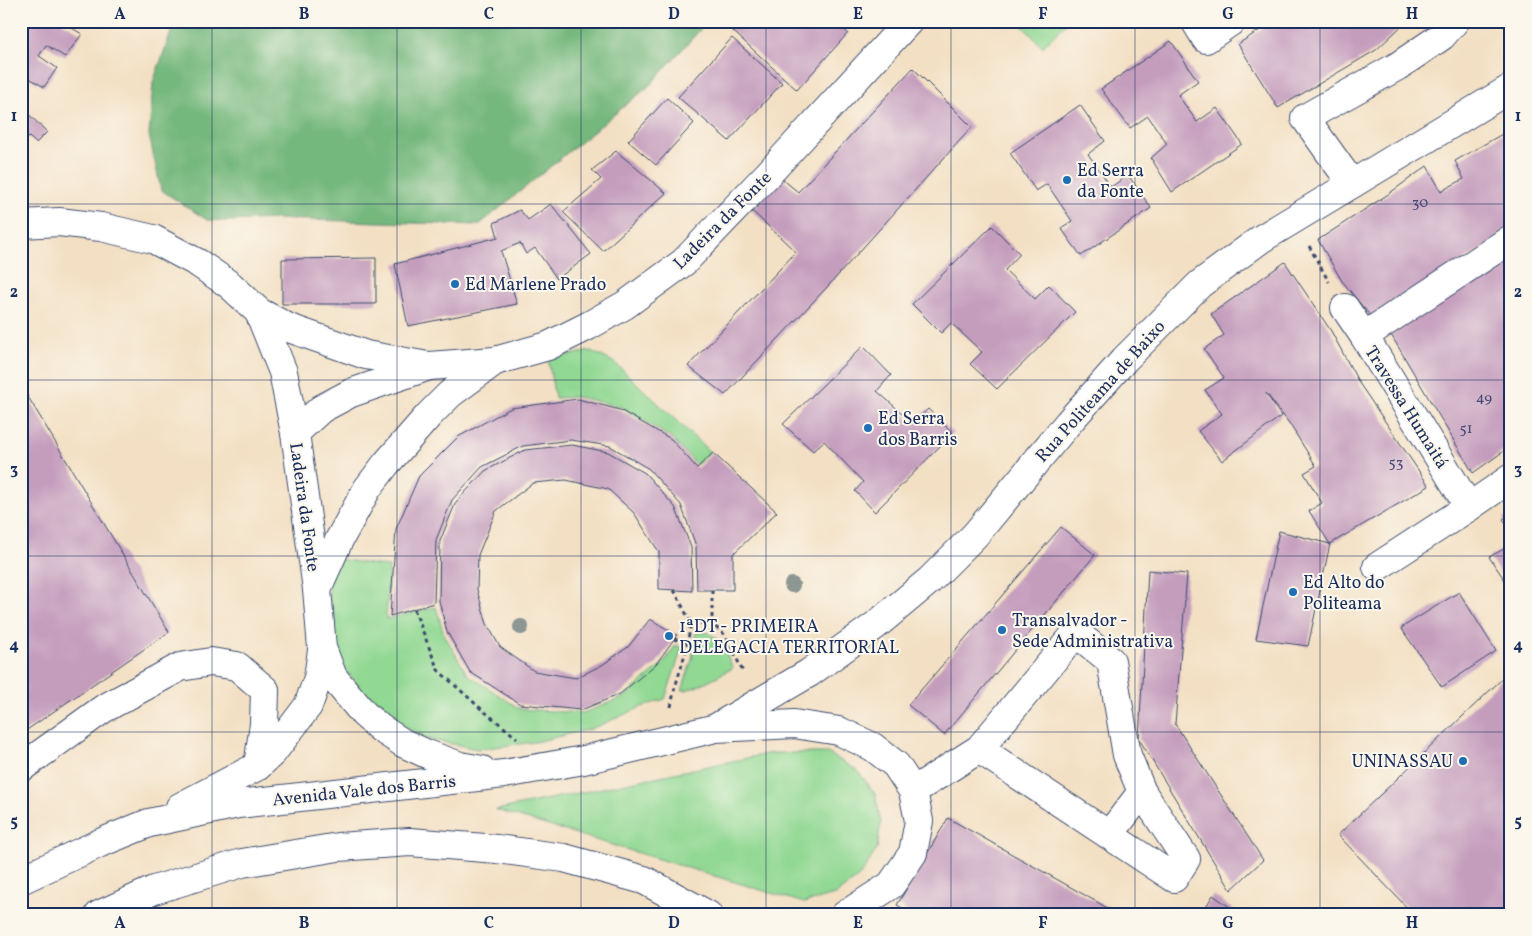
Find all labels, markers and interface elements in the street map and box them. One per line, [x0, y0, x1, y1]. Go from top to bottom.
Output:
text: A [114, 4, 126, 26]
text: B [299, 4, 310, 26]
text: C [484, 4, 494, 26]
text: D [668, 4, 680, 26]
text: E [853, 4, 863, 26]
text: F [1038, 4, 1048, 26]
text: G [1222, 4, 1234, 26]
text: H [1406, 4, 1418, 26]
text: 1 [11, 106, 17, 128]
text: 1 [1515, 106, 1521, 128]
place label: Ed Serra da Fonte [1077, 159, 1144, 205]
street label: Ladeira da Fonte [668, 166, 778, 276]
marker: Ed Serra da Fonte [1061, 174, 1073, 186]
house number: 30 [1412, 193, 1428, 214]
place label: Ed Marlene Prado [465, 273, 606, 298]
marker: Ed Marlene Prado [449, 278, 461, 290]
text: 2 [10, 282, 18, 304]
text: 2 [1514, 282, 1522, 304]
street label: Rua Politeama de Baixo [1030, 315, 1172, 469]
street label: Travessa Humaitá [1358, 341, 1454, 474]
house number: 49 [1476, 388, 1492, 409]
place label: Ed Serra dos Barris [878, 407, 957, 453]
house number: 51 [1459, 419, 1473, 440]
marker: Ed Serra dos Barris [862, 422, 874, 434]
street label: Ladeira da Fonte [282, 441, 325, 573]
house number: 53 [1389, 453, 1403, 474]
text: 3 [10, 459, 18, 481]
text: 3 [1514, 459, 1522, 481]
place label: Ed Alto do Politeama [1303, 571, 1385, 617]
marker: Ed Alto do Politeama [1287, 586, 1299, 598]
place label: Transalvador - Sede Administrativa [1012, 609, 1173, 655]
place label: 1ªDT - PRIMEIRA DELEGACIA TERRITORIAL [679, 615, 899, 661]
marker: Transalvador - Sede Administrativa [996, 624, 1008, 636]
marker: 1ªDT - PRIMEIRA DELEGACIA TERRITORIAL [663, 630, 675, 642]
text: 4 [9, 635, 19, 657]
text: 4 [1513, 635, 1523, 657]
place label: UNINASSAU [1351, 750, 1453, 775]
marker: UNINASSAU [1457, 755, 1469, 767]
street label: Avenida Vale dos Barris [271, 769, 457, 814]
text: 5 [10, 811, 18, 833]
text: 5 [1514, 811, 1522, 833]
text: A [114, 913, 126, 935]
text: B [299, 913, 310, 935]
text: C [484, 913, 494, 935]
text: D [668, 913, 680, 935]
text: E [853, 913, 863, 935]
text: F [1038, 913, 1048, 935]
text: G [1222, 913, 1234, 935]
text: H [1406, 913, 1418, 935]

